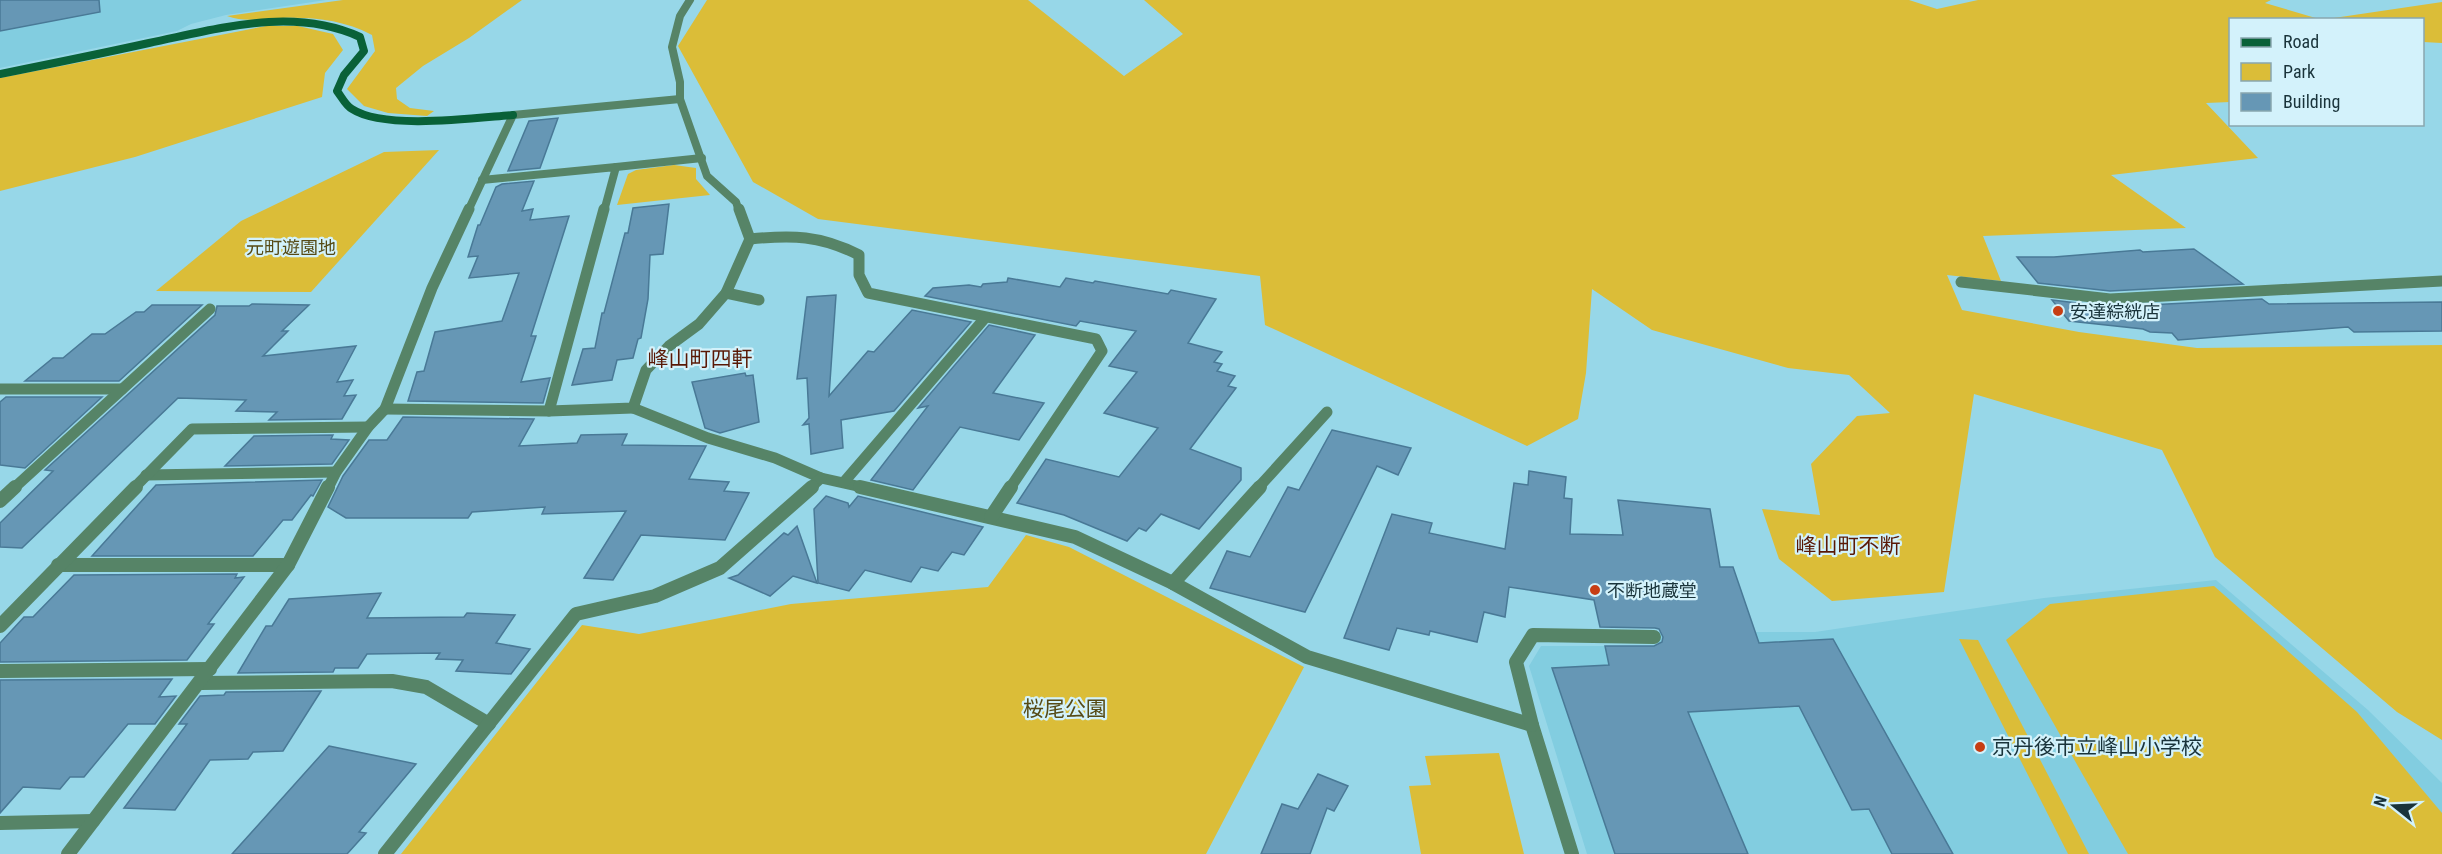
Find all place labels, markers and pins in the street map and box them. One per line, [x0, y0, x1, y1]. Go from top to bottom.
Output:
place label: 安達綜絖店 [2070, 301, 2160, 322]
marker: 安達綜絖店 [2051, 304, 2065, 318]
place label: 不断地蔵堂 [1607, 580, 1697, 601]
marker: 不断地蔵堂 [1588, 583, 1602, 597]
place label: 京丹後市立峰山小学校 [1992, 735, 2202, 759]
marker: 京丹後市立峰山小学校 [1973, 740, 1987, 754]

